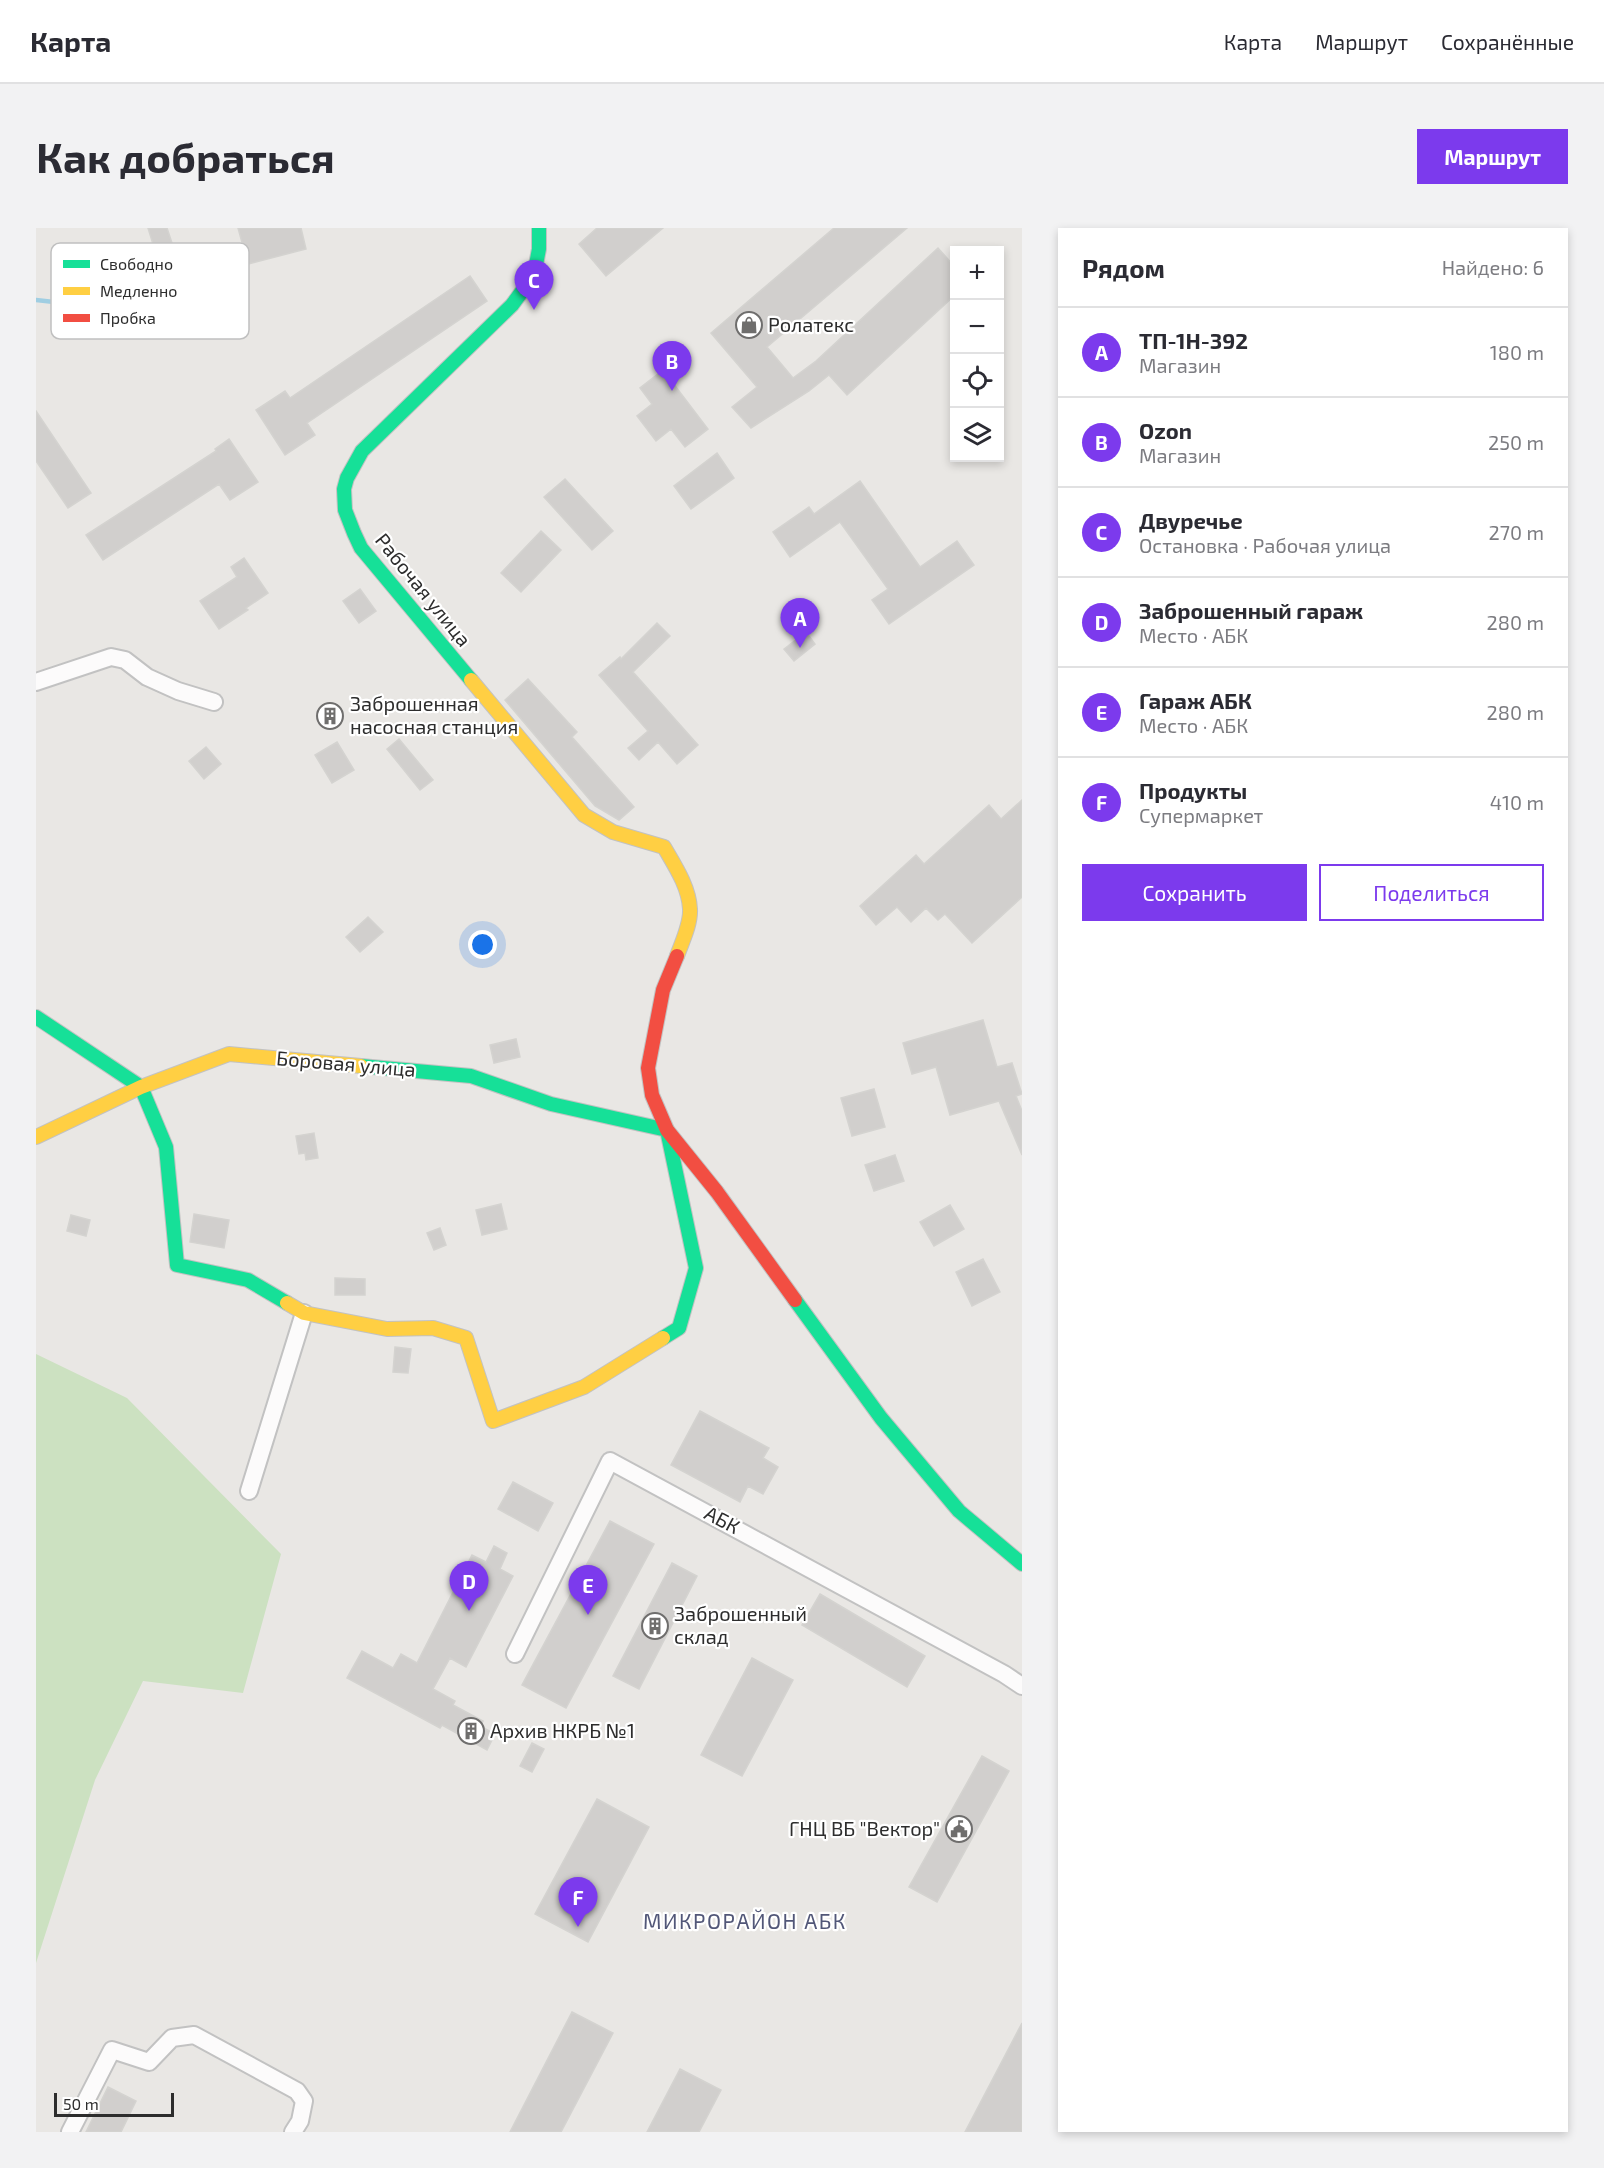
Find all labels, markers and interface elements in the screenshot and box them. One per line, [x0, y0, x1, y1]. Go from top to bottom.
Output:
text: Карта [30, 24, 111, 58]
text: Карта [1224, 29, 1282, 54]
text: Маршрут [1315, 29, 1408, 54]
text: Сохранённые [1441, 29, 1574, 54]
button: Маршрут [1417, 129, 1568, 184]
text: Как добраться [36, 131, 335, 181]
legend [51, 243, 249, 339]
map controls [950, 246, 1004, 462]
button: + [950, 246, 1004, 300]
text: Рядом [1082, 252, 1165, 283]
text: Свободно [100, 254, 173, 273]
text: Найдено: 6 [1442, 255, 1544, 279]
pin: C [514, 260, 554, 310]
text: Медленно [100, 281, 177, 300]
button: − [950, 300, 1004, 354]
text: Пробка [100, 308, 156, 327]
shop icon: Ролатекс [734, 310, 764, 340]
place label: Ролатекс [768, 312, 854, 336]
text: ТП-1Н-392 [1139, 327, 1248, 353]
text: A [1095, 340, 1108, 364]
text: 180 m [1490, 340, 1544, 364]
pin: B [652, 342, 692, 391]
text: Магазин [1139, 353, 1221, 377]
button: locate [950, 354, 1004, 408]
button: layers [950, 408, 1004, 462]
text: Ozon [1139, 417, 1192, 443]
text: B [1095, 430, 1108, 454]
text: 250 m [1488, 430, 1544, 454]
text: Магазин [1139, 443, 1221, 467]
text: Двуречье [1139, 507, 1243, 533]
text: C [1096, 520, 1107, 544]
text: 270 m [1488, 520, 1544, 544]
street label: Рабочая улица [370, 528, 477, 651]
text: Остановка · Рабочая улица [1139, 533, 1391, 557]
text: Заброшенный гараж [1139, 597, 1363, 623]
pin: A [780, 598, 819, 648]
text: D [1095, 610, 1108, 634]
text: 280 m [1487, 610, 1544, 634]
text: Место · АБК [1139, 623, 1248, 647]
text: Гараж АБК [1139, 687, 1252, 713]
place label: Заброшенная насосная станция [350, 691, 518, 738]
text: E [1096, 700, 1107, 724]
text: 280 m [1487, 700, 1544, 724]
building icon: Заброшенная насосная станция [315, 701, 345, 731]
text: Место · АБК [1139, 713, 1248, 737]
text: Продукты [1139, 777, 1247, 803]
text: F [1096, 790, 1107, 814]
text: 410 m [1490, 790, 1544, 814]
text: Супермаркет [1139, 803, 1263, 827]
button: Сохранить [1082, 864, 1307, 921]
button: Поделиться [1319, 864, 1544, 921]
your location [468, 930, 497, 959]
street label: Боровая улица [275, 1045, 417, 1082]
street label: АБК [701, 1500, 744, 1538]
pin: D [450, 1562, 488, 1611]
pin: E [568, 1566, 608, 1615]
place label: Заброшенный склад [674, 1601, 807, 1648]
building icon: Заброшенный склад [640, 1611, 670, 1641]
building icon: Архив НКРБ №1 [456, 1716, 486, 1746]
place label: Архив НКРБ №1 [490, 1718, 635, 1742]
public building icon: ГНЦ ВБ "Вектор" [944, 1814, 974, 1844]
place label: ГНЦ ВБ "Вектор" [789, 1816, 940, 1840]
pin: F [558, 1878, 598, 1927]
district label: МИКРОРАЙОН АБК [643, 1908, 847, 1933]
scale bar [54, 2090, 174, 2118]
text: 50 m [63, 2094, 99, 2113]

